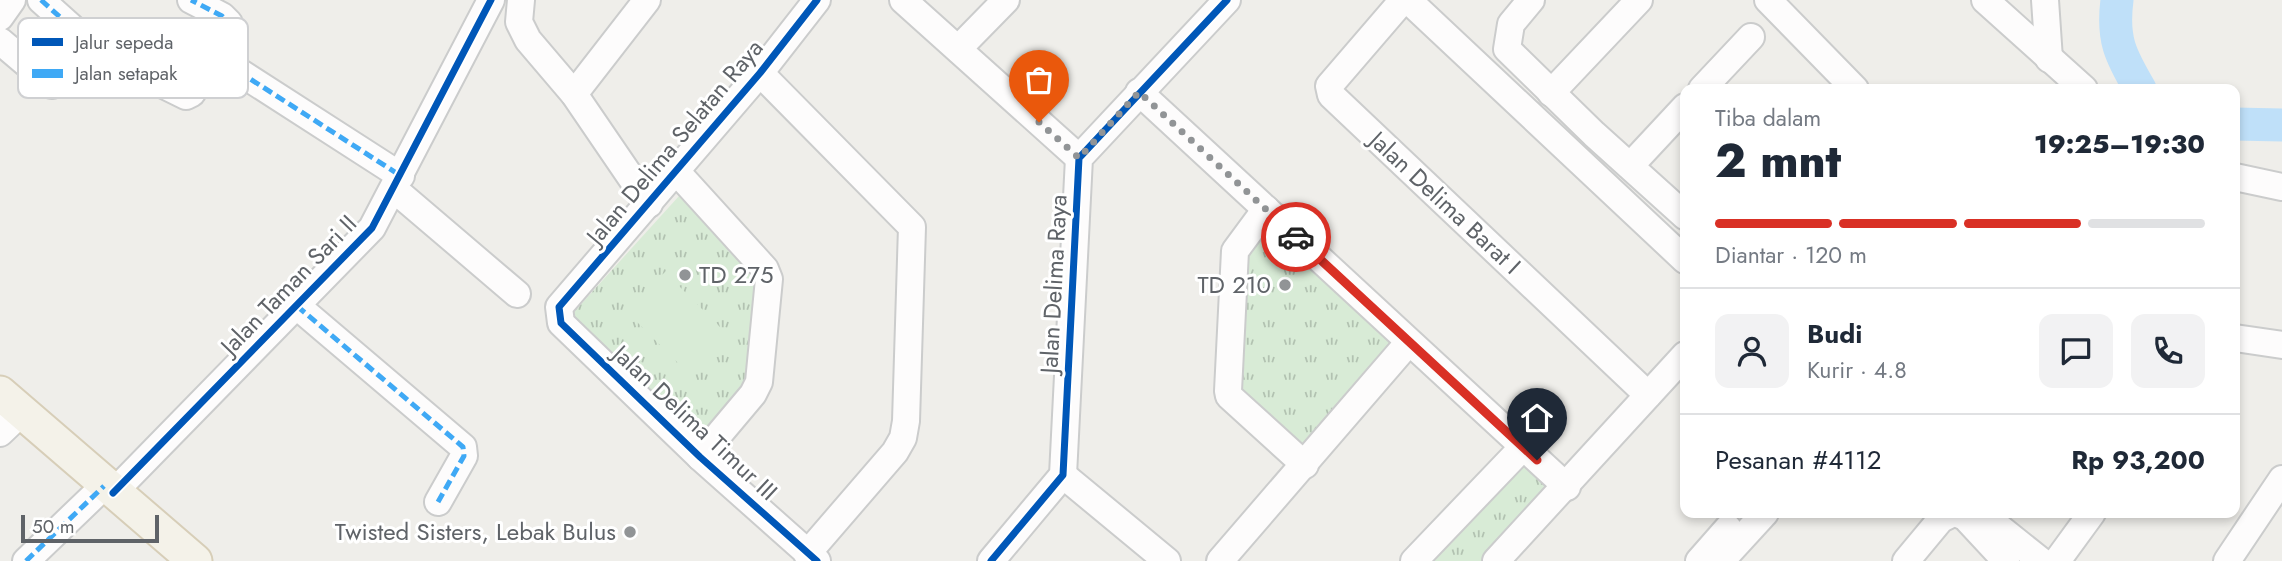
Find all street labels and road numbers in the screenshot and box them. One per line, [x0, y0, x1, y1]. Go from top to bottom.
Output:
street label: Jalan Delima Selatan Raya [576, 31, 771, 254]
street label: Jalan Delima Barat I [1360, 121, 1529, 282]
street label: Jalan Delima Raya [1031, 194, 1076, 377]
street label: Jalan Taman Sari II [211, 207, 365, 365]
street label: Jalan Delima Timur III [603, 335, 785, 508]

